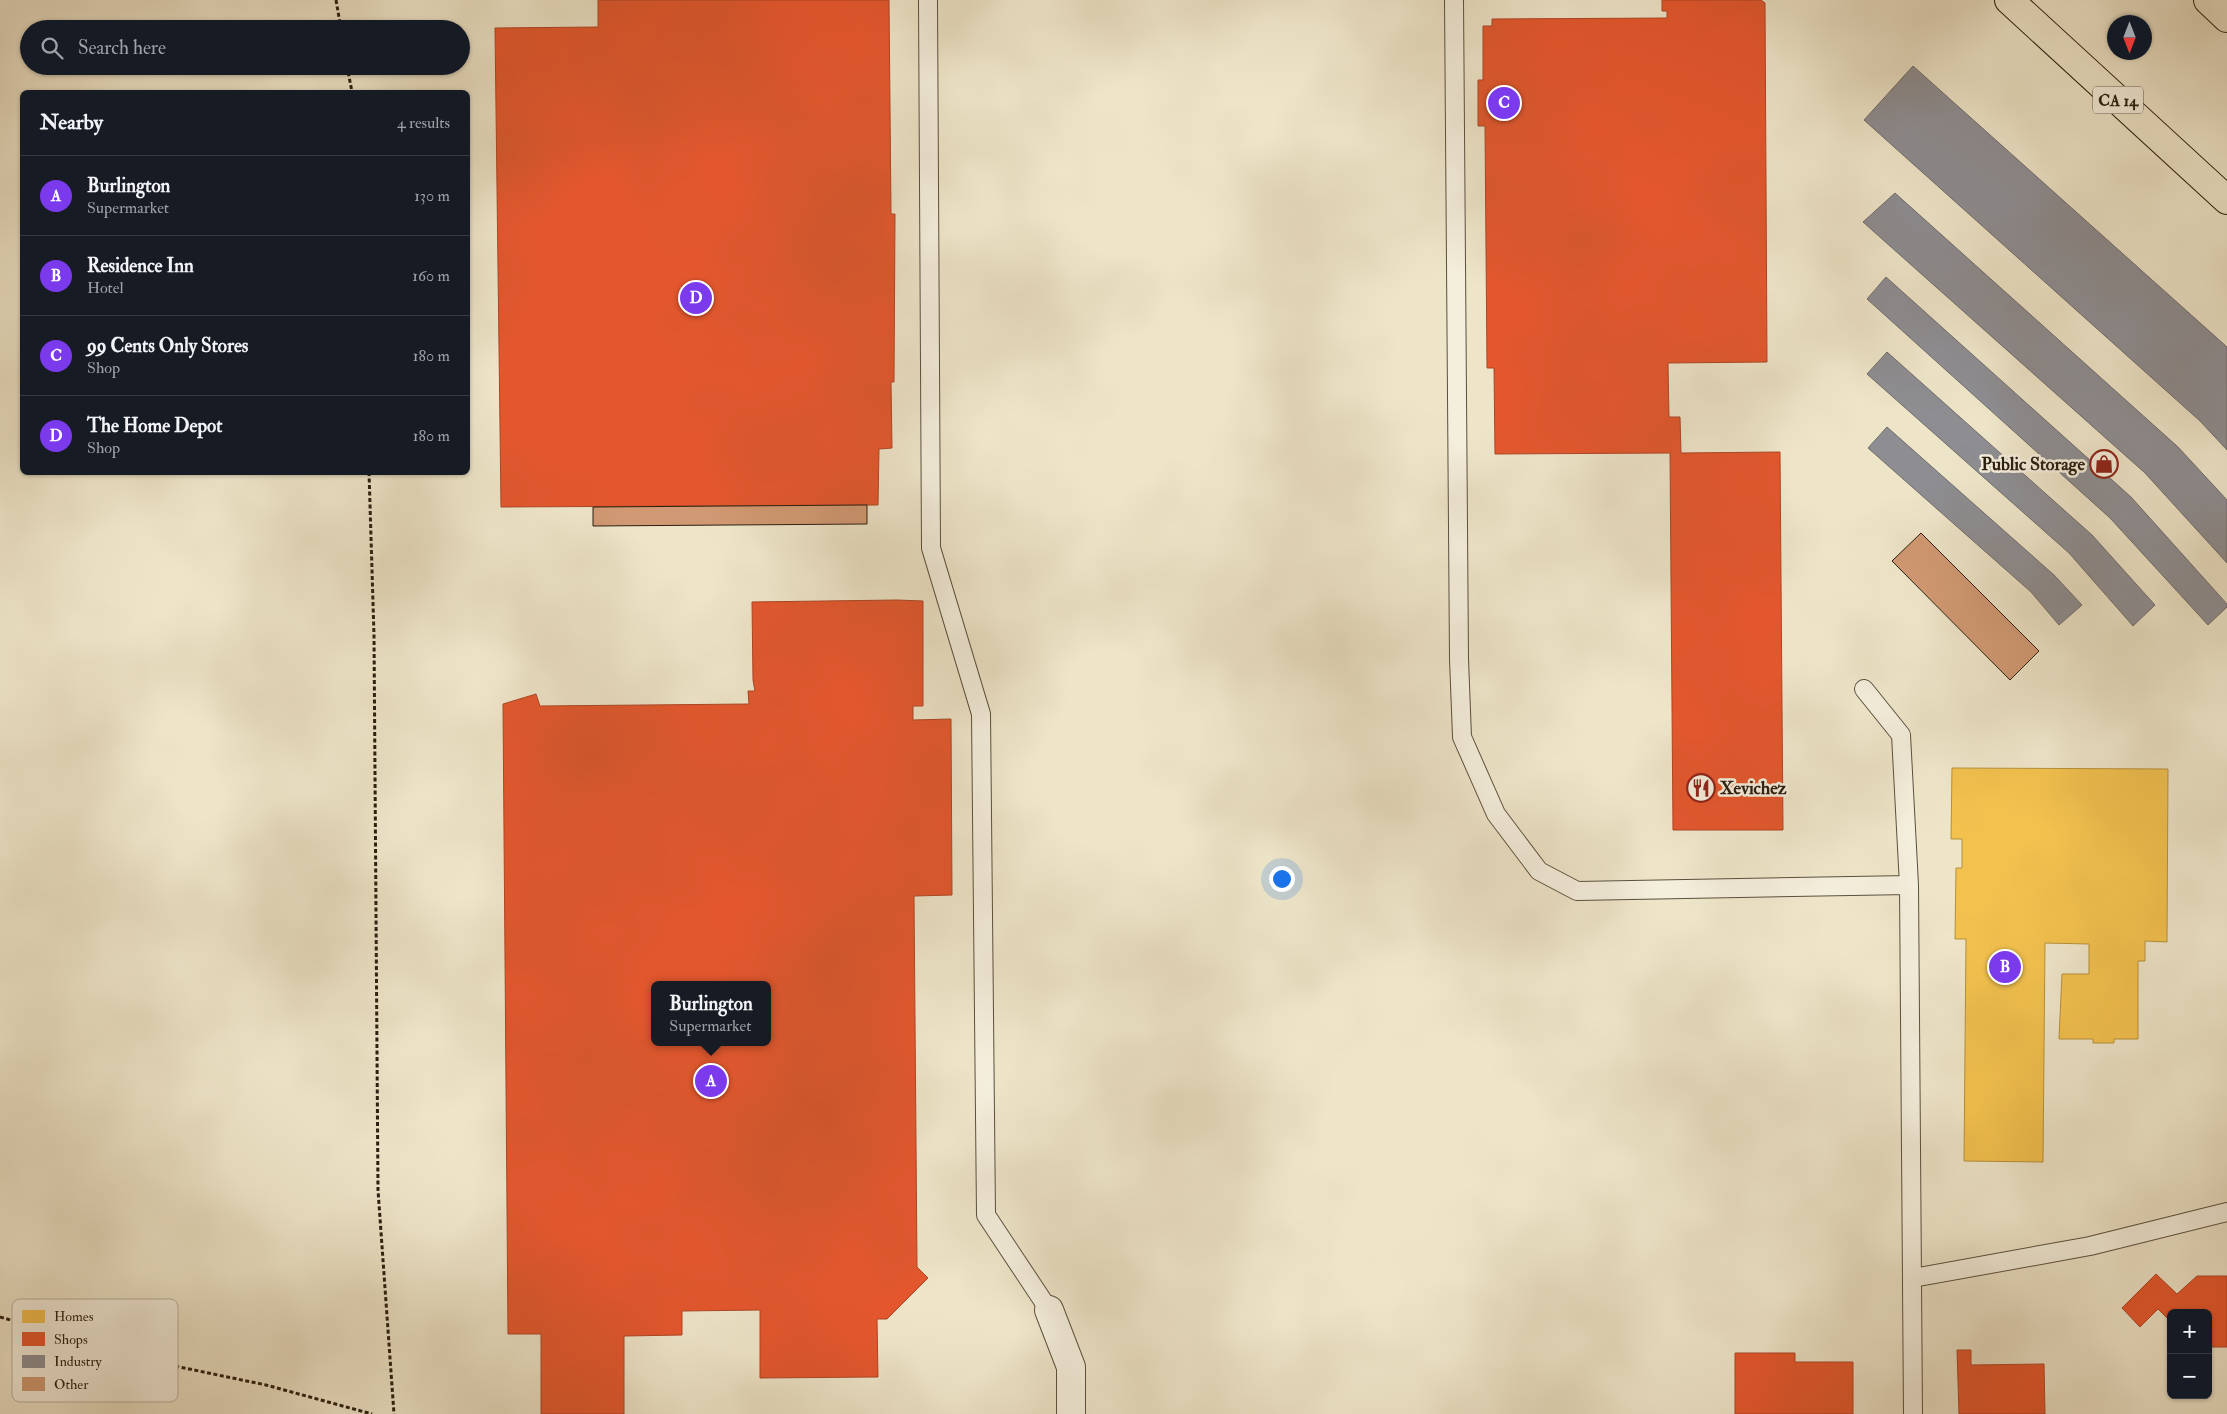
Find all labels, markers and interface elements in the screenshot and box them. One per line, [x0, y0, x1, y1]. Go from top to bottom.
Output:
north arrow [2107, 15, 2152, 60]
search box [20, 20, 470, 75]
icon: search [38, 34, 66, 62]
text: Search here [78, 36, 166, 60]
pin: C [1488, 84, 1520, 122]
road number: CA 14 [2093, 86, 2143, 114]
text: Nearby [40, 109, 103, 136]
text: 4 results [397, 113, 450, 133]
text: Burlington [87, 174, 170, 198]
text: A [51, 186, 61, 206]
text: 130 m [414, 186, 450, 206]
text: Supermarket [87, 198, 169, 218]
text: Residence Inn [87, 254, 194, 278]
text: B [51, 266, 61, 286]
text: 160 m [412, 266, 450, 286]
text: Hotel [87, 278, 124, 298]
pin: D [680, 279, 712, 317]
text: 99 Cents Only Stores [87, 334, 248, 358]
text: C [50, 346, 62, 366]
text: 180 m [413, 346, 450, 366]
text: Shop [87, 358, 120, 378]
text: The Home Depot [87, 414, 222, 438]
text: D [49, 426, 63, 446]
text: 180 m [413, 426, 450, 446]
text: Shop [87, 438, 120, 458]
shop icon: Public Storage [2089, 449, 2119, 479]
place label: Public Storage [1981, 453, 2085, 476]
restaurant icon: Xevichez [1686, 773, 1716, 803]
place label: Xevichez [1720, 777, 1787, 800]
your location [1269, 866, 1295, 892]
pin: B [1989, 948, 2021, 986]
popup [651, 981, 771, 1046]
text: Burlington [669, 992, 753, 1016]
text: Supermarket [669, 1016, 751, 1036]
pin: A [695, 1062, 727, 1100]
legend [12, 1299, 178, 1402]
text: Homes [54, 1308, 94, 1325]
map controls [2167, 1309, 2212, 1399]
button: + [2167, 1309, 2212, 1354]
text: Shops [54, 1331, 88, 1349]
text: Industry [54, 1353, 103, 1371]
button: − [2167, 1354, 2212, 1399]
text: Other [54, 1376, 89, 1393]

